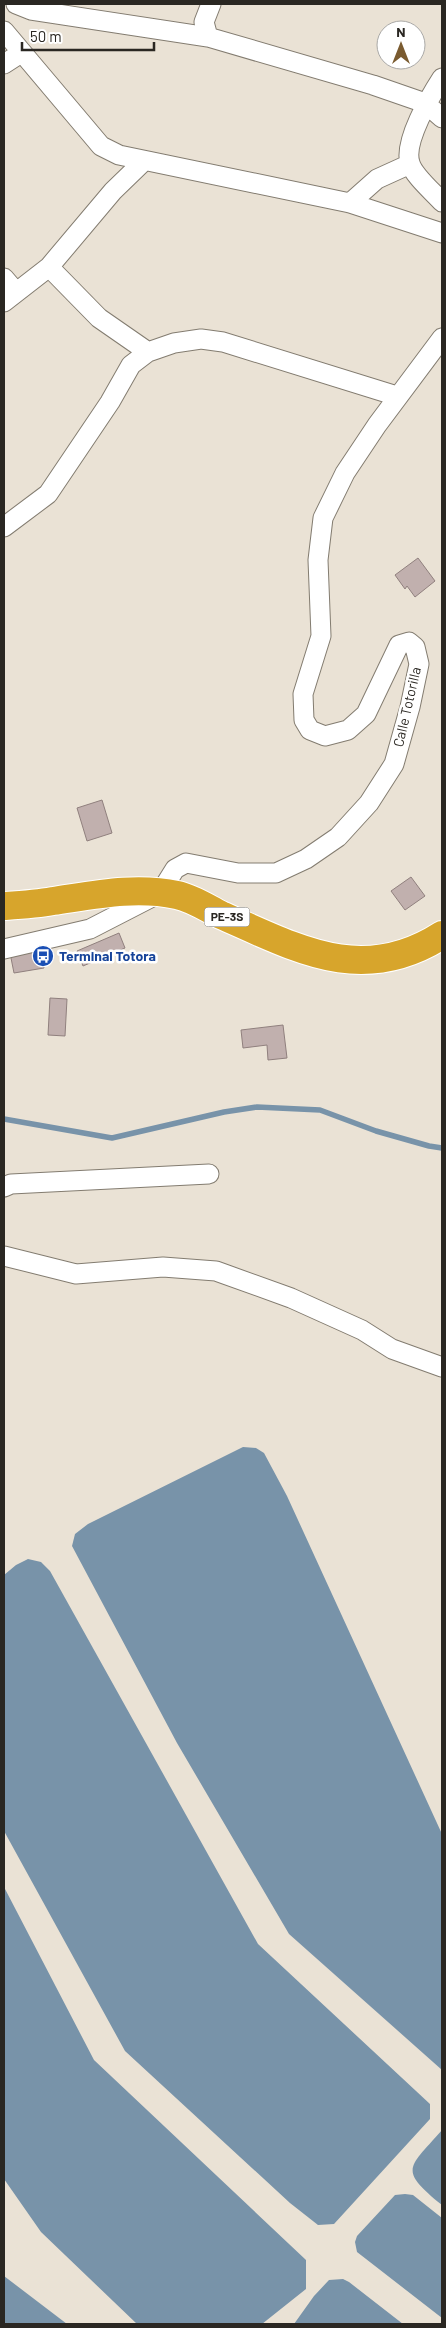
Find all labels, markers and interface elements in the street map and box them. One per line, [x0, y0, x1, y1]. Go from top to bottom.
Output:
scale bar [22, 20, 155, 52]
north arrow [376, 20, 426, 70]
text: N [396, 23, 406, 40]
text: 50 m [30, 27, 62, 45]
street label: Calle Totorilla [389, 665, 424, 749]
road number: PE-3S [204, 908, 250, 926]
bus stop icon: Terminal Totora [31, 944, 55, 968]
place label: Terminal Totora [59, 947, 156, 964]

